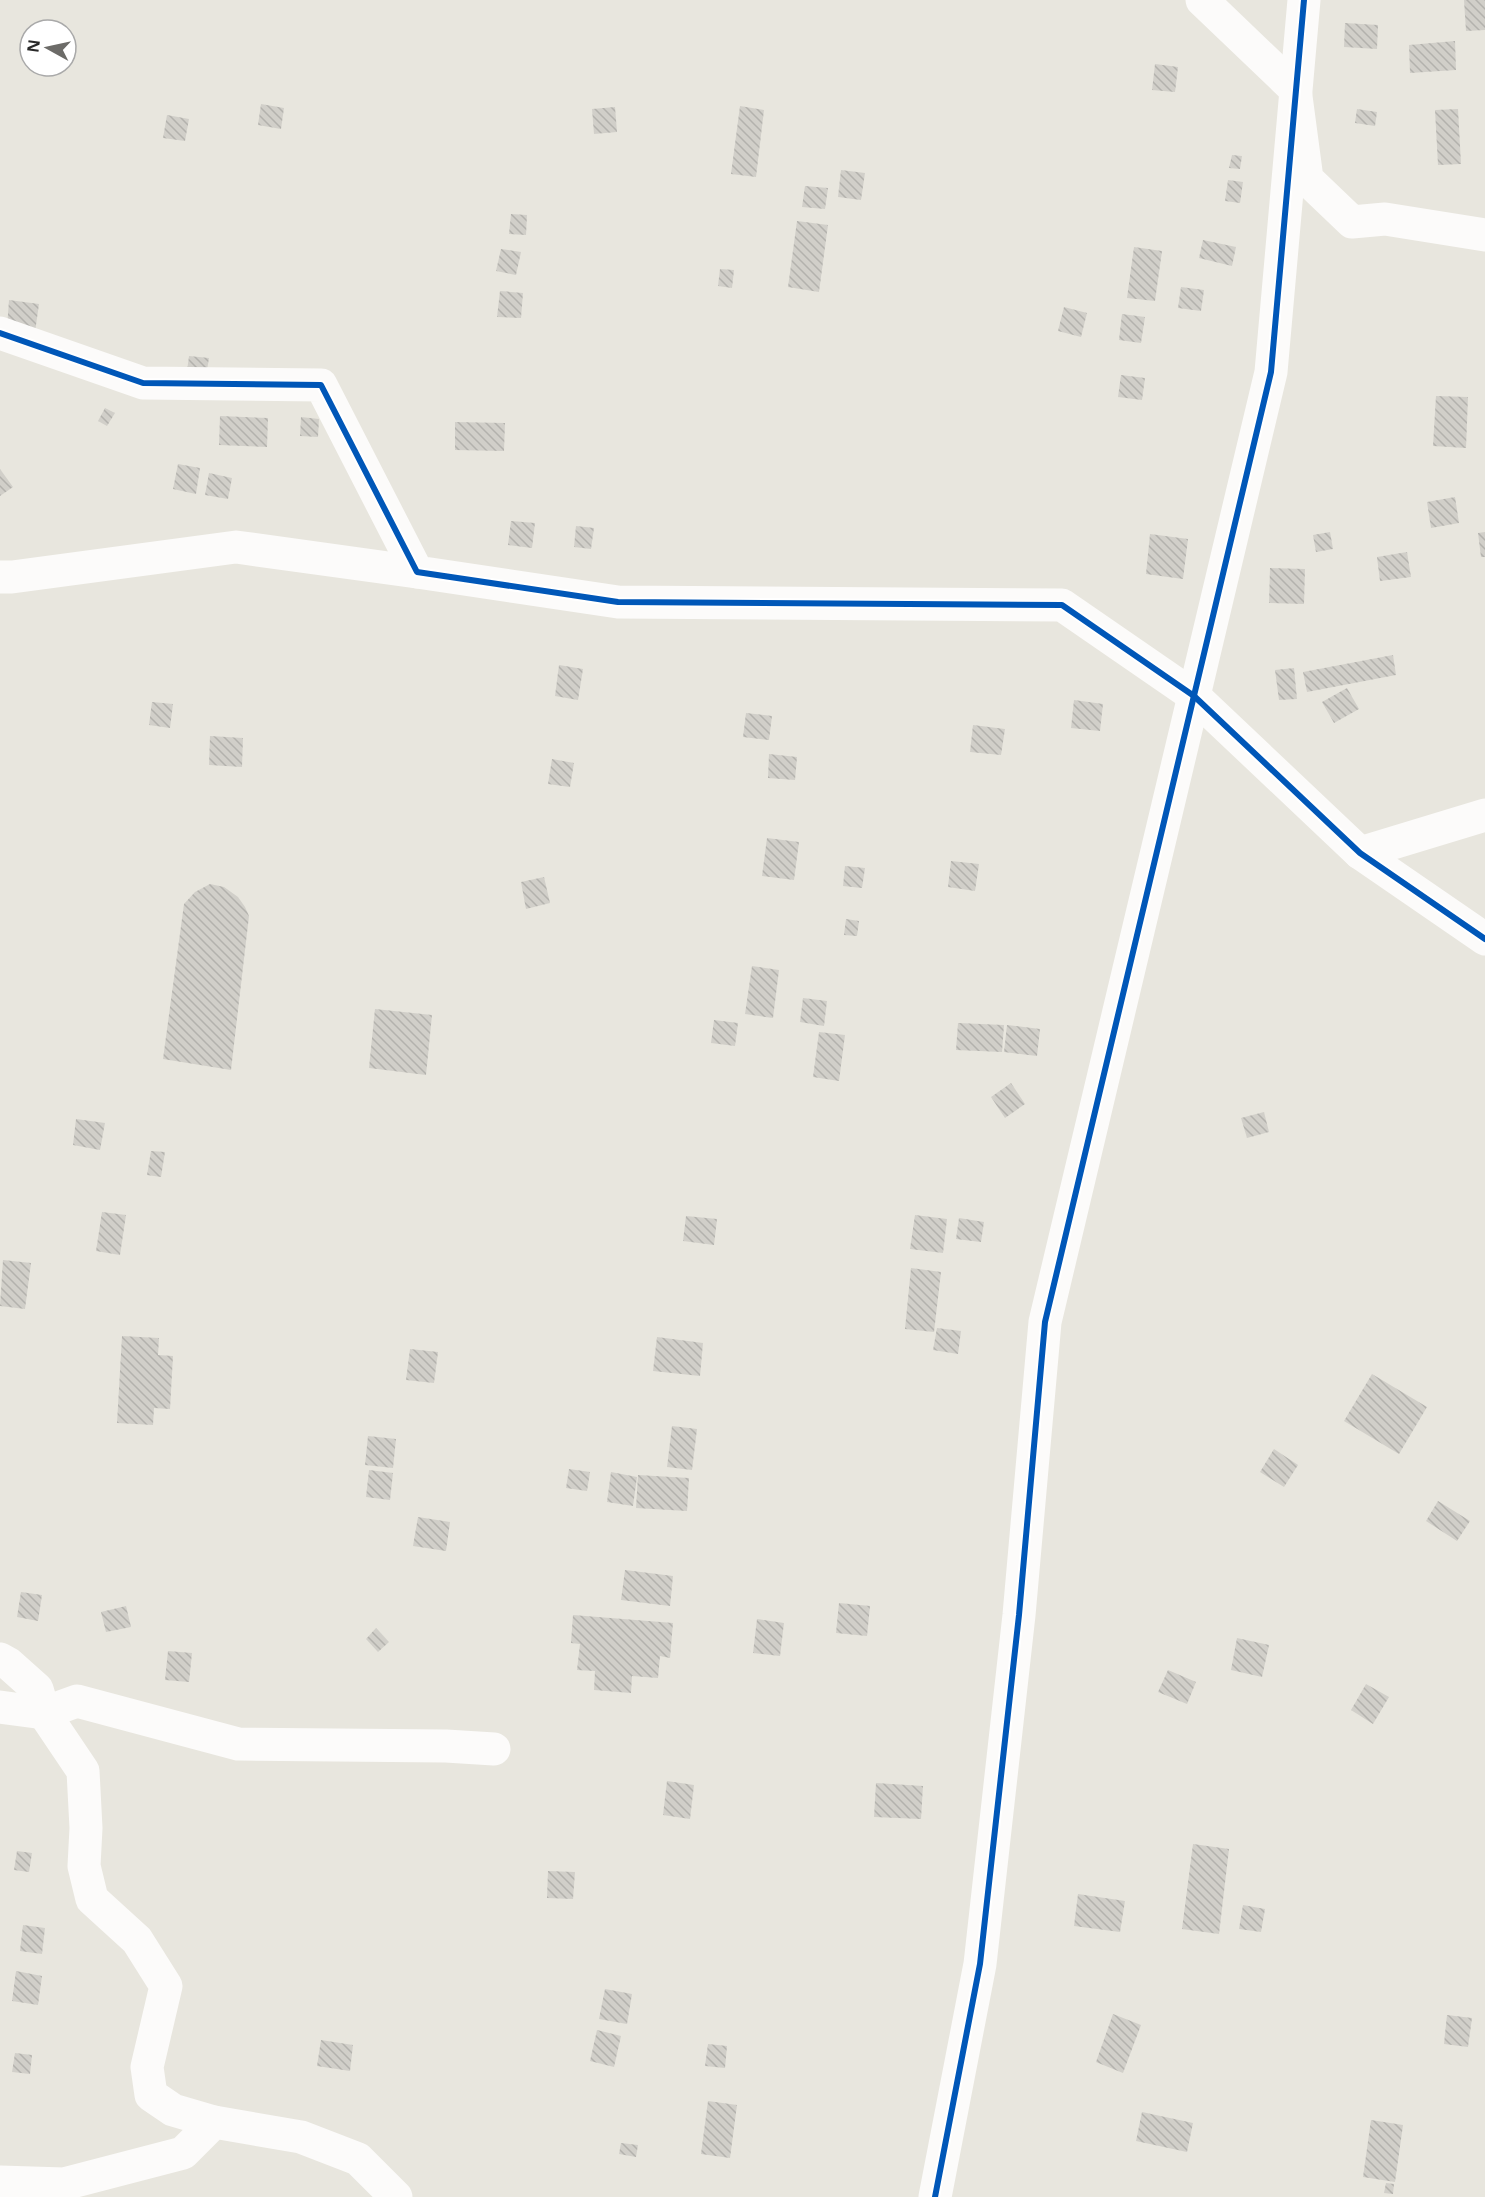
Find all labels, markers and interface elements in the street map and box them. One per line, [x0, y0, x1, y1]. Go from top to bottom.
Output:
north arrow [18, 18, 78, 78]
text: N [21, 38, 45, 54]

